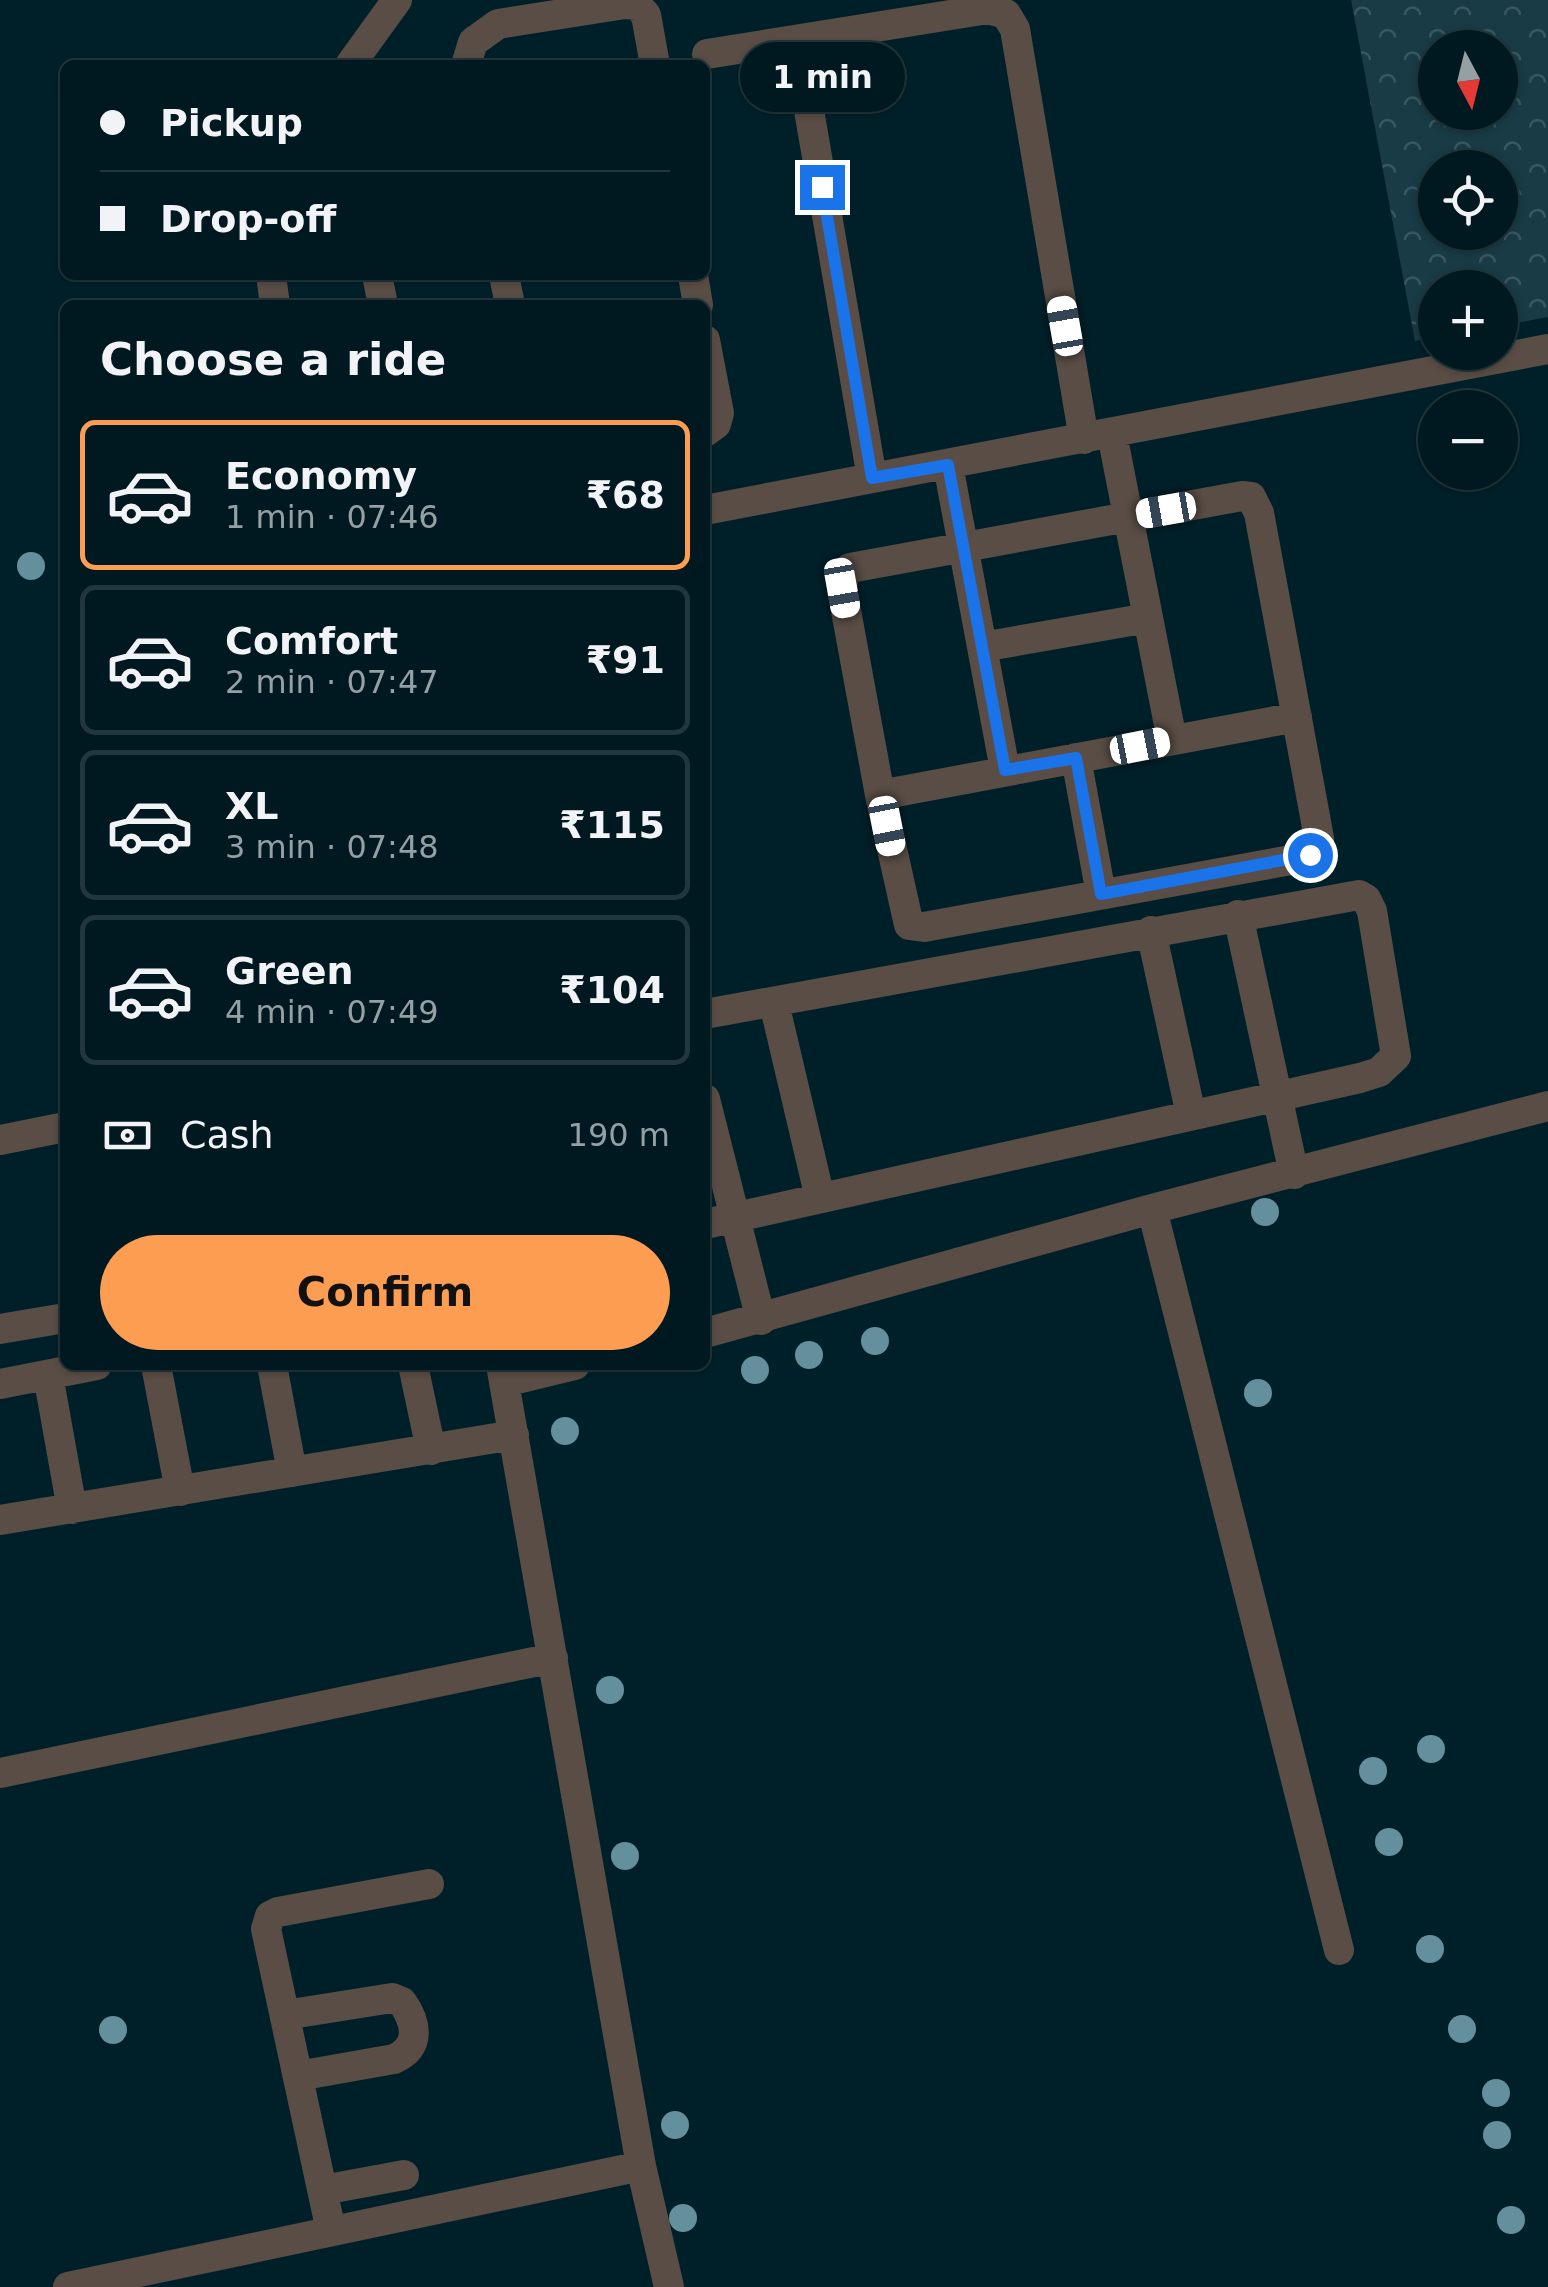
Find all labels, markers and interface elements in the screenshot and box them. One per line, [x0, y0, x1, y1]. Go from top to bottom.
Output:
north arrow [1418, 30, 1518, 130]
map controls [1418, 30, 1518, 490]
callout: 1 min [740, 42, 904, 112]
text: 1 min [772, 58, 873, 96]
text: Pickup [160, 101, 303, 145]
button: locate [1418, 150, 1518, 250]
route end [800, 165, 845, 210]
text: Drop-off [160, 197, 336, 241]
button: + [1418, 270, 1518, 370]
car [1045, 294, 1085, 358]
text: Choose a ride [100, 333, 446, 386]
button: − [1418, 390, 1518, 490]
icon: car [105, 450, 195, 540]
text: Economy [225, 454, 417, 498]
text: ₹68 [586, 473, 665, 517]
car [1134, 490, 1198, 530]
text: 1 min · 07:46 [225, 498, 439, 536]
car [822, 556, 862, 620]
icon: car [105, 615, 195, 705]
text: Comfort [225, 619, 398, 663]
text: ₹91 [586, 638, 665, 682]
text: 2 min · 07:47 [225, 663, 439, 701]
car [1108, 726, 1172, 766]
icon: car [105, 780, 195, 870]
text: XL [225, 784, 279, 828]
car [867, 794, 907, 858]
text: ₹115 [559, 803, 665, 847]
text: 3 min · 07:48 [225, 828, 439, 866]
route start [1288, 833, 1333, 878]
icon: car [105, 945, 195, 1035]
text: Green [225, 949, 354, 993]
text: ₹104 [559, 968, 665, 1012]
text: 4 min · 07:49 [225, 993, 439, 1031]
icon: cash [100, 1108, 155, 1163]
text: Cash [180, 1113, 274, 1157]
text: 190 m [568, 1116, 670, 1154]
button: Confirm [100, 1235, 670, 1350]

